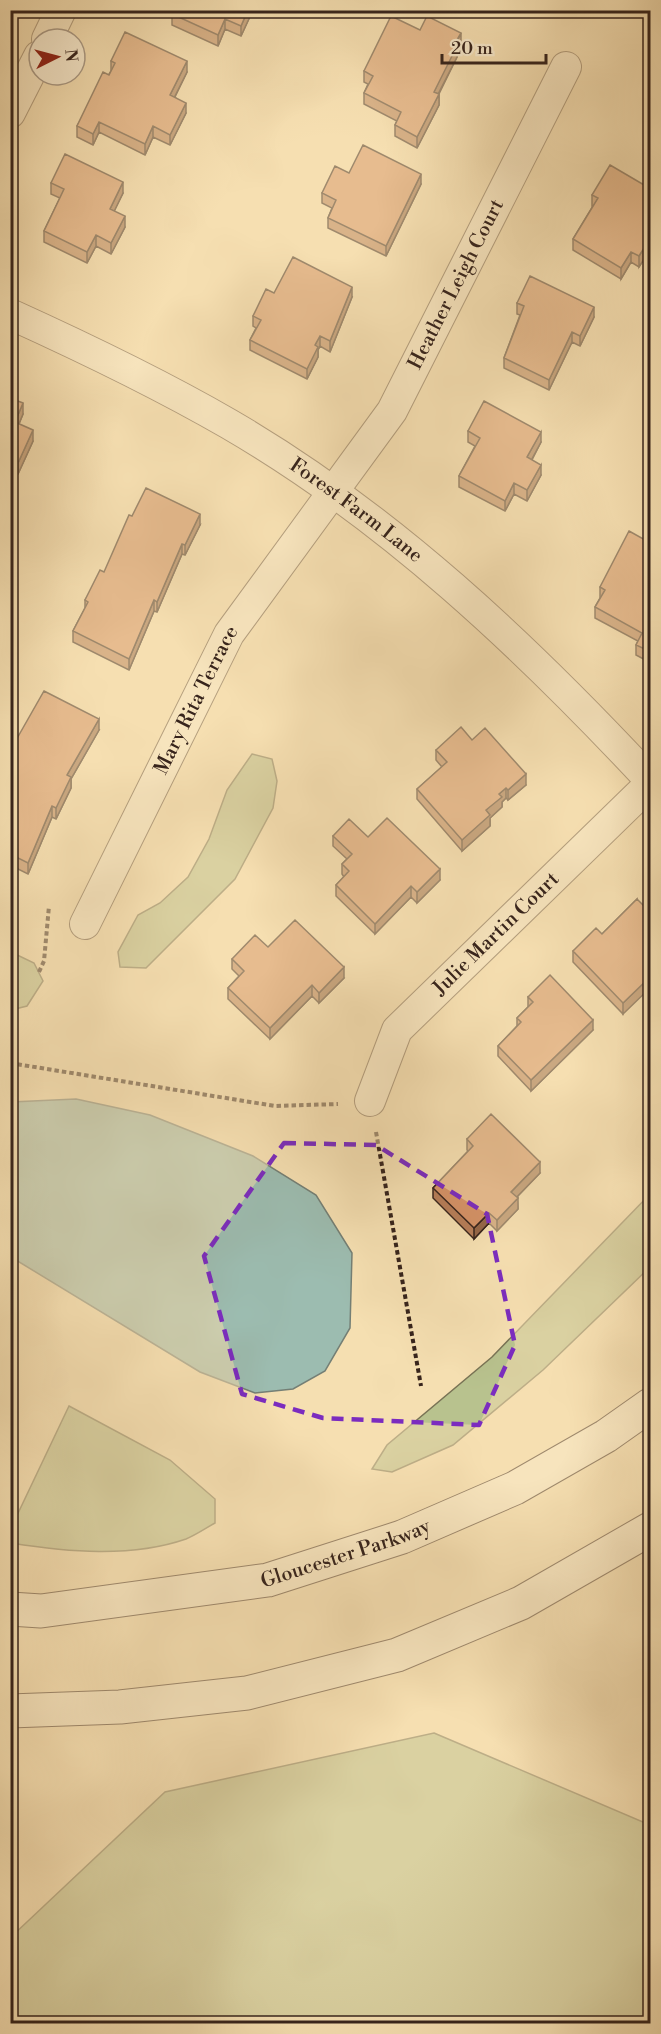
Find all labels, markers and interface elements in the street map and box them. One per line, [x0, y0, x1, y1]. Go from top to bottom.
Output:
north arrow [27, 27, 87, 87]
scale bar [442, 27, 546, 65]
text: 20 m [451, 37, 493, 60]
text: N [60, 48, 82, 63]
street label: Heather Leigh Court [403, 195, 510, 374]
street label: Forest Farm Lane [285, 453, 428, 568]
street label: Mary Rita Terrace [149, 620, 244, 779]
street label: Julie Martin Court [427, 867, 564, 1001]
street label: Gloucester Parkway [258, 1514, 435, 1594]

